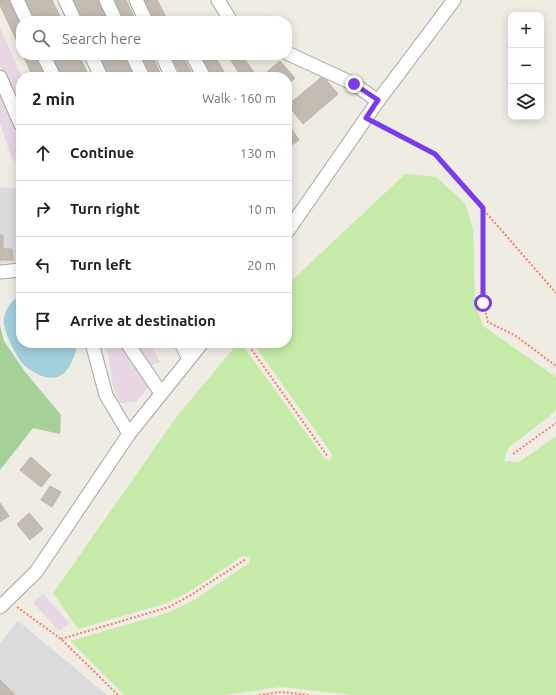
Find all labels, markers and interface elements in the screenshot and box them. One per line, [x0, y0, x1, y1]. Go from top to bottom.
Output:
map controls [508, 12, 544, 120]
button: + [508, 12, 544, 48]
search box [16, 16, 292, 60]
icon: search [30, 27, 52, 49]
text: Search here [62, 30, 141, 47]
button: − [508, 48, 544, 84]
route end [345, 75, 363, 93]
button: layers [508, 84, 544, 120]
text: 2 min [32, 89, 75, 108]
text: Walk · 160 m [202, 91, 276, 105]
icon: ahead [32, 142, 54, 164]
text: Continue [70, 144, 134, 161]
text: 130 m [240, 146, 276, 160]
icon: right [32, 198, 54, 220]
text: Turn right [70, 200, 140, 217]
text: 10 m [247, 202, 276, 216]
icon: left [32, 254, 54, 276]
text: Turn left [70, 256, 131, 273]
text: 20 m [247, 258, 276, 272]
route start [474, 294, 492, 312]
icon: arrive [32, 310, 54, 332]
text: Arrive at destination [70, 312, 216, 329]

